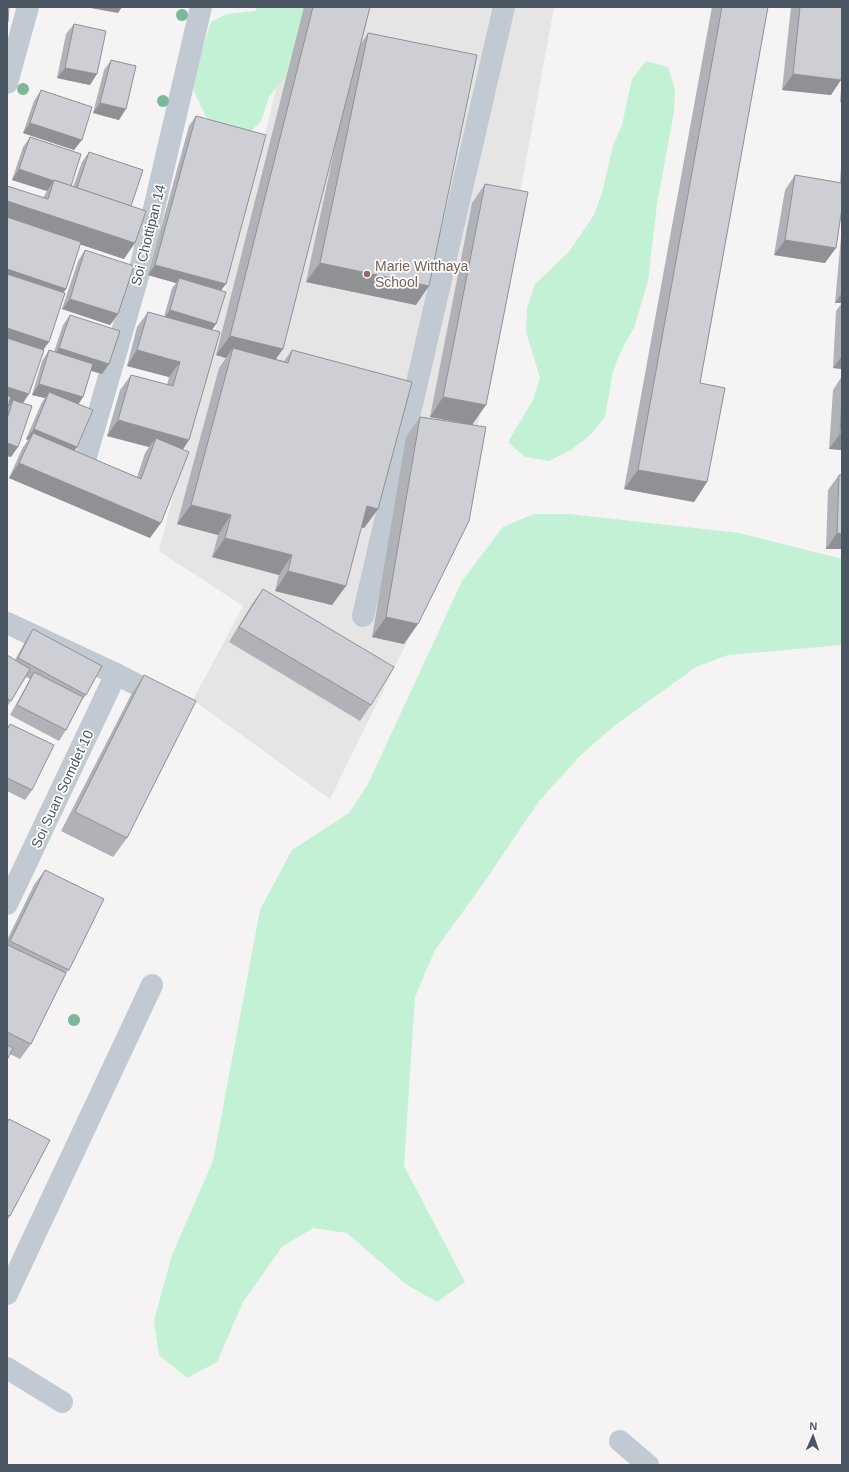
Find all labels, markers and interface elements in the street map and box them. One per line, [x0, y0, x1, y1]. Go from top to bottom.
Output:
street label: Soi Chottipan 14 [128, 183, 168, 287]
place label: Marie Witthaya School [375, 258, 469, 290]
marker: Marie Witthaya School [362, 269, 372, 279]
street label: Soi Suan Somdet 10 [28, 727, 96, 851]
north arrow [793, 1416, 833, 1456]
text: N [809, 1420, 818, 1432]

